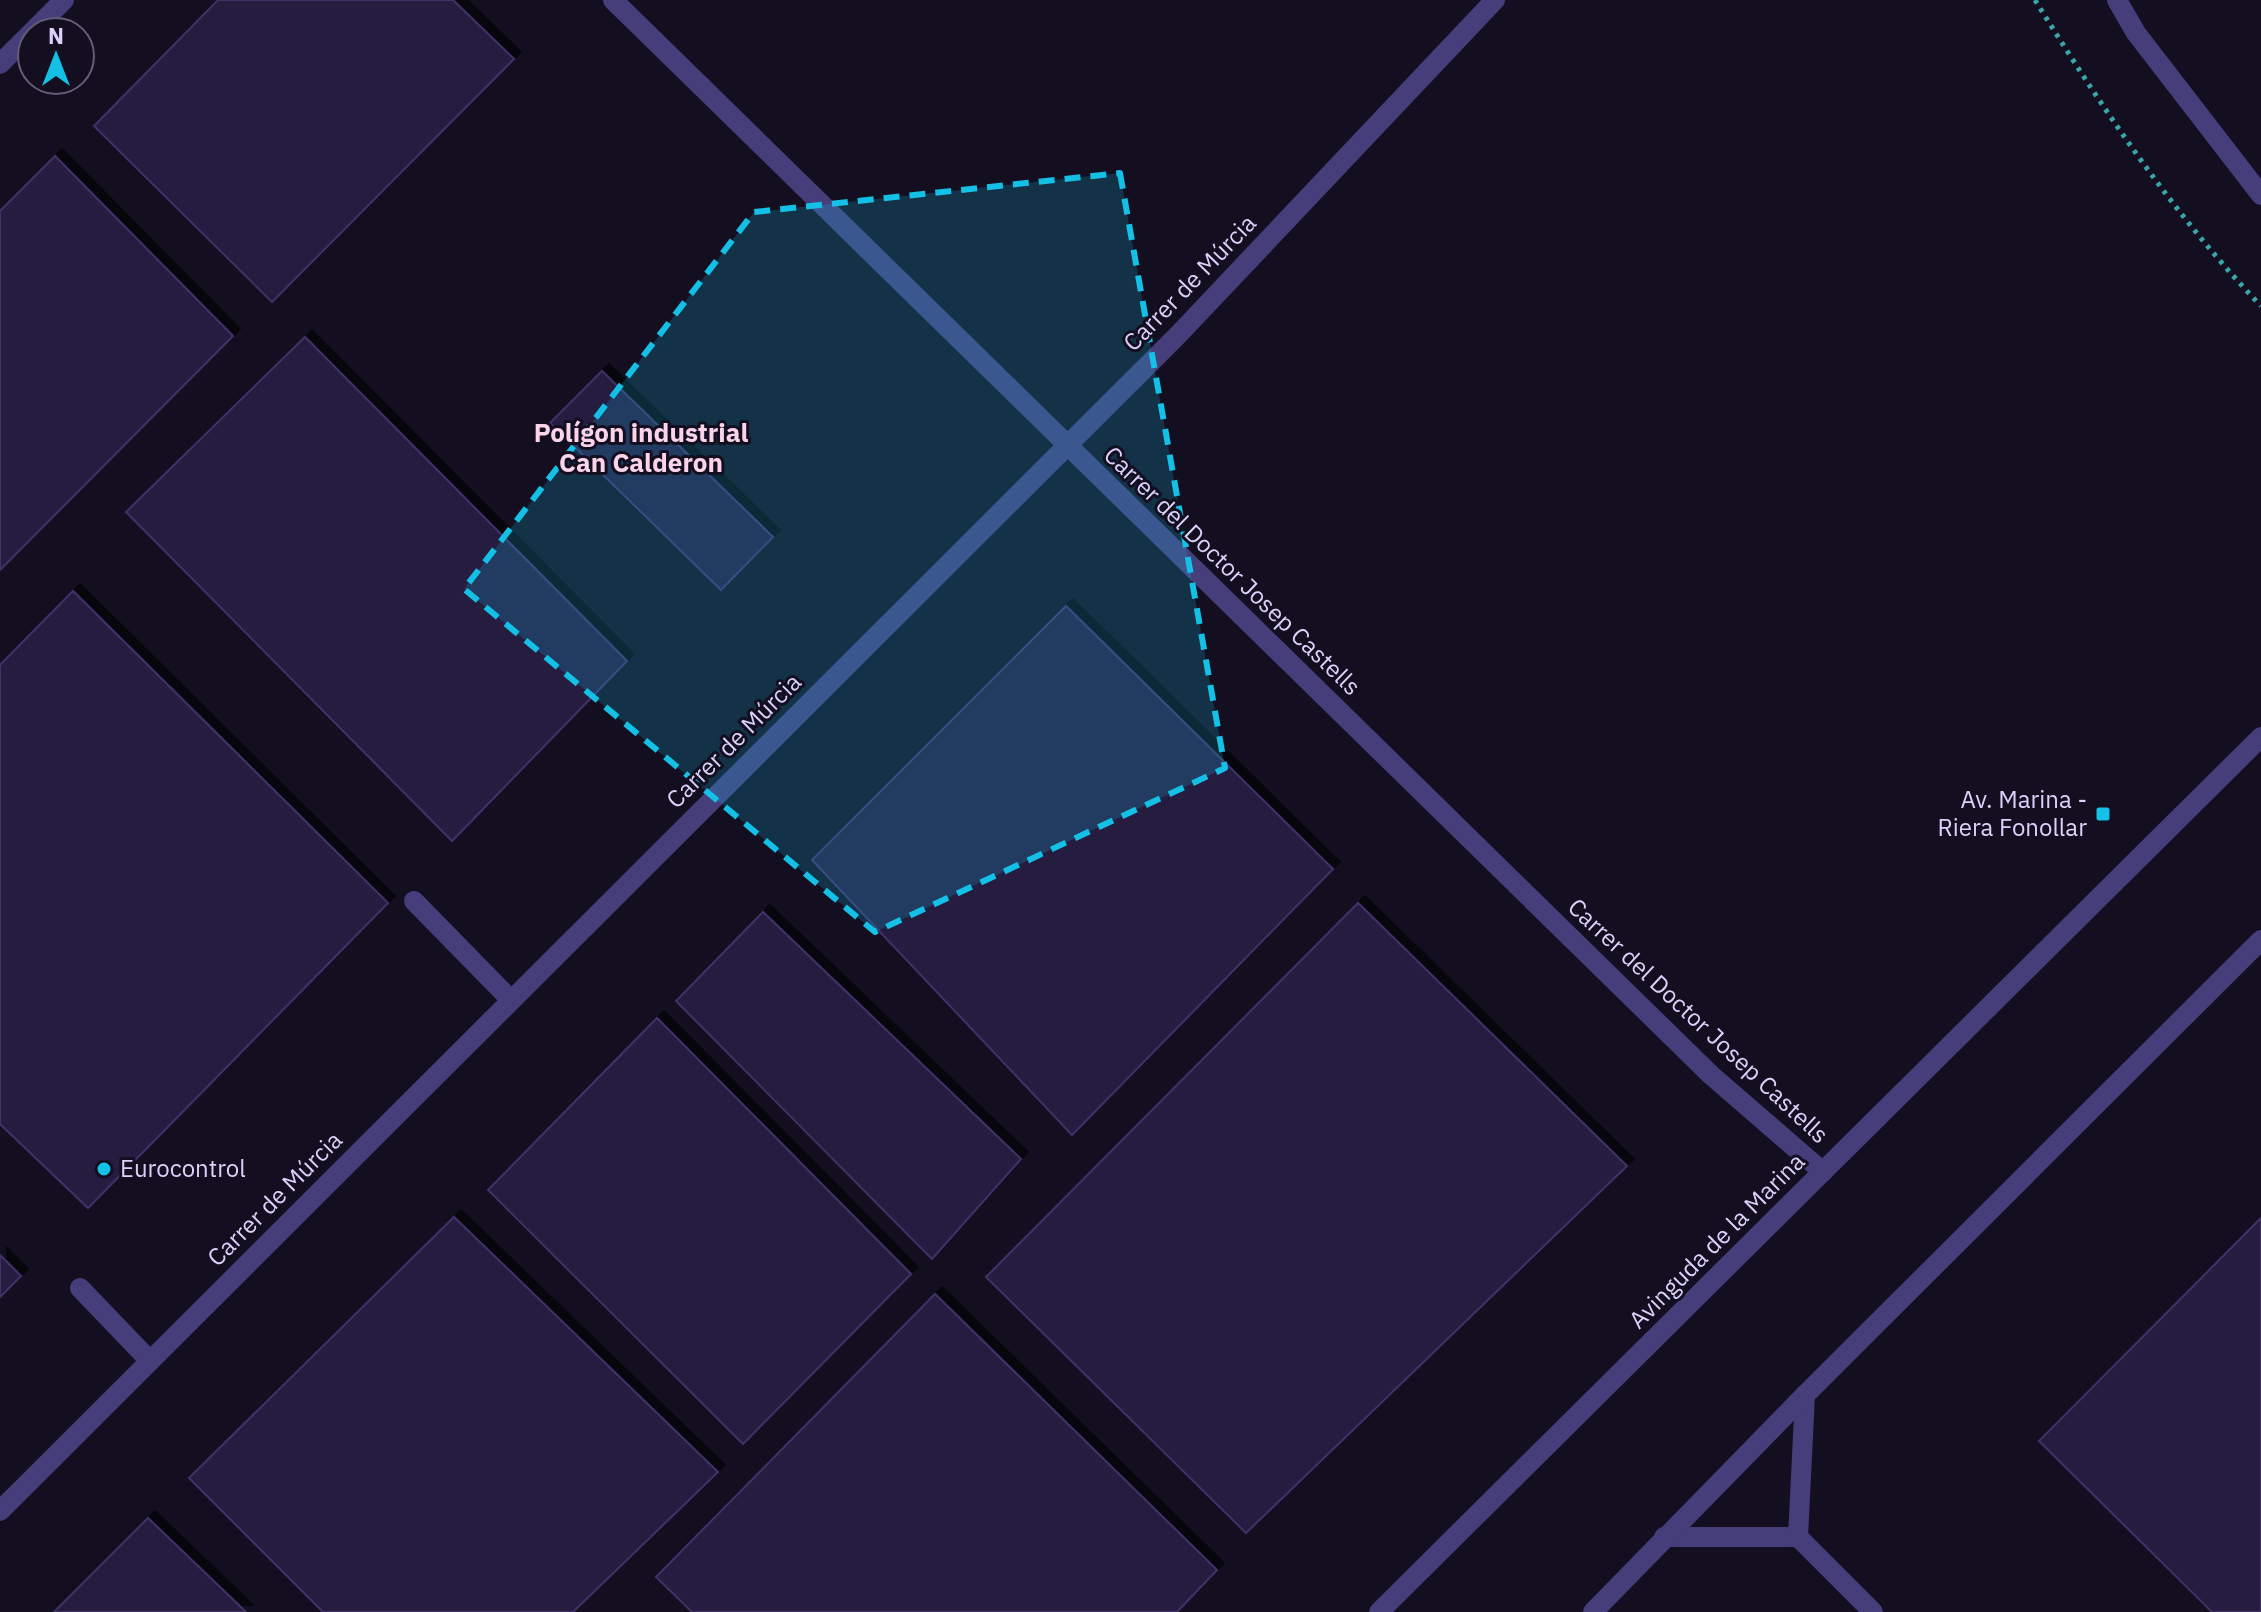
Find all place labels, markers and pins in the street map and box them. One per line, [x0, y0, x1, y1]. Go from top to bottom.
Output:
place label: Av. Marina - Riera Fonollar [1937, 783, 2087, 843]
marker: Av. Marina - Riera Fonollar [2094, 805, 2112, 823]
place label: Eurocontrol [120, 1152, 246, 1184]
marker: Eurocontrol [95, 1160, 113, 1178]

